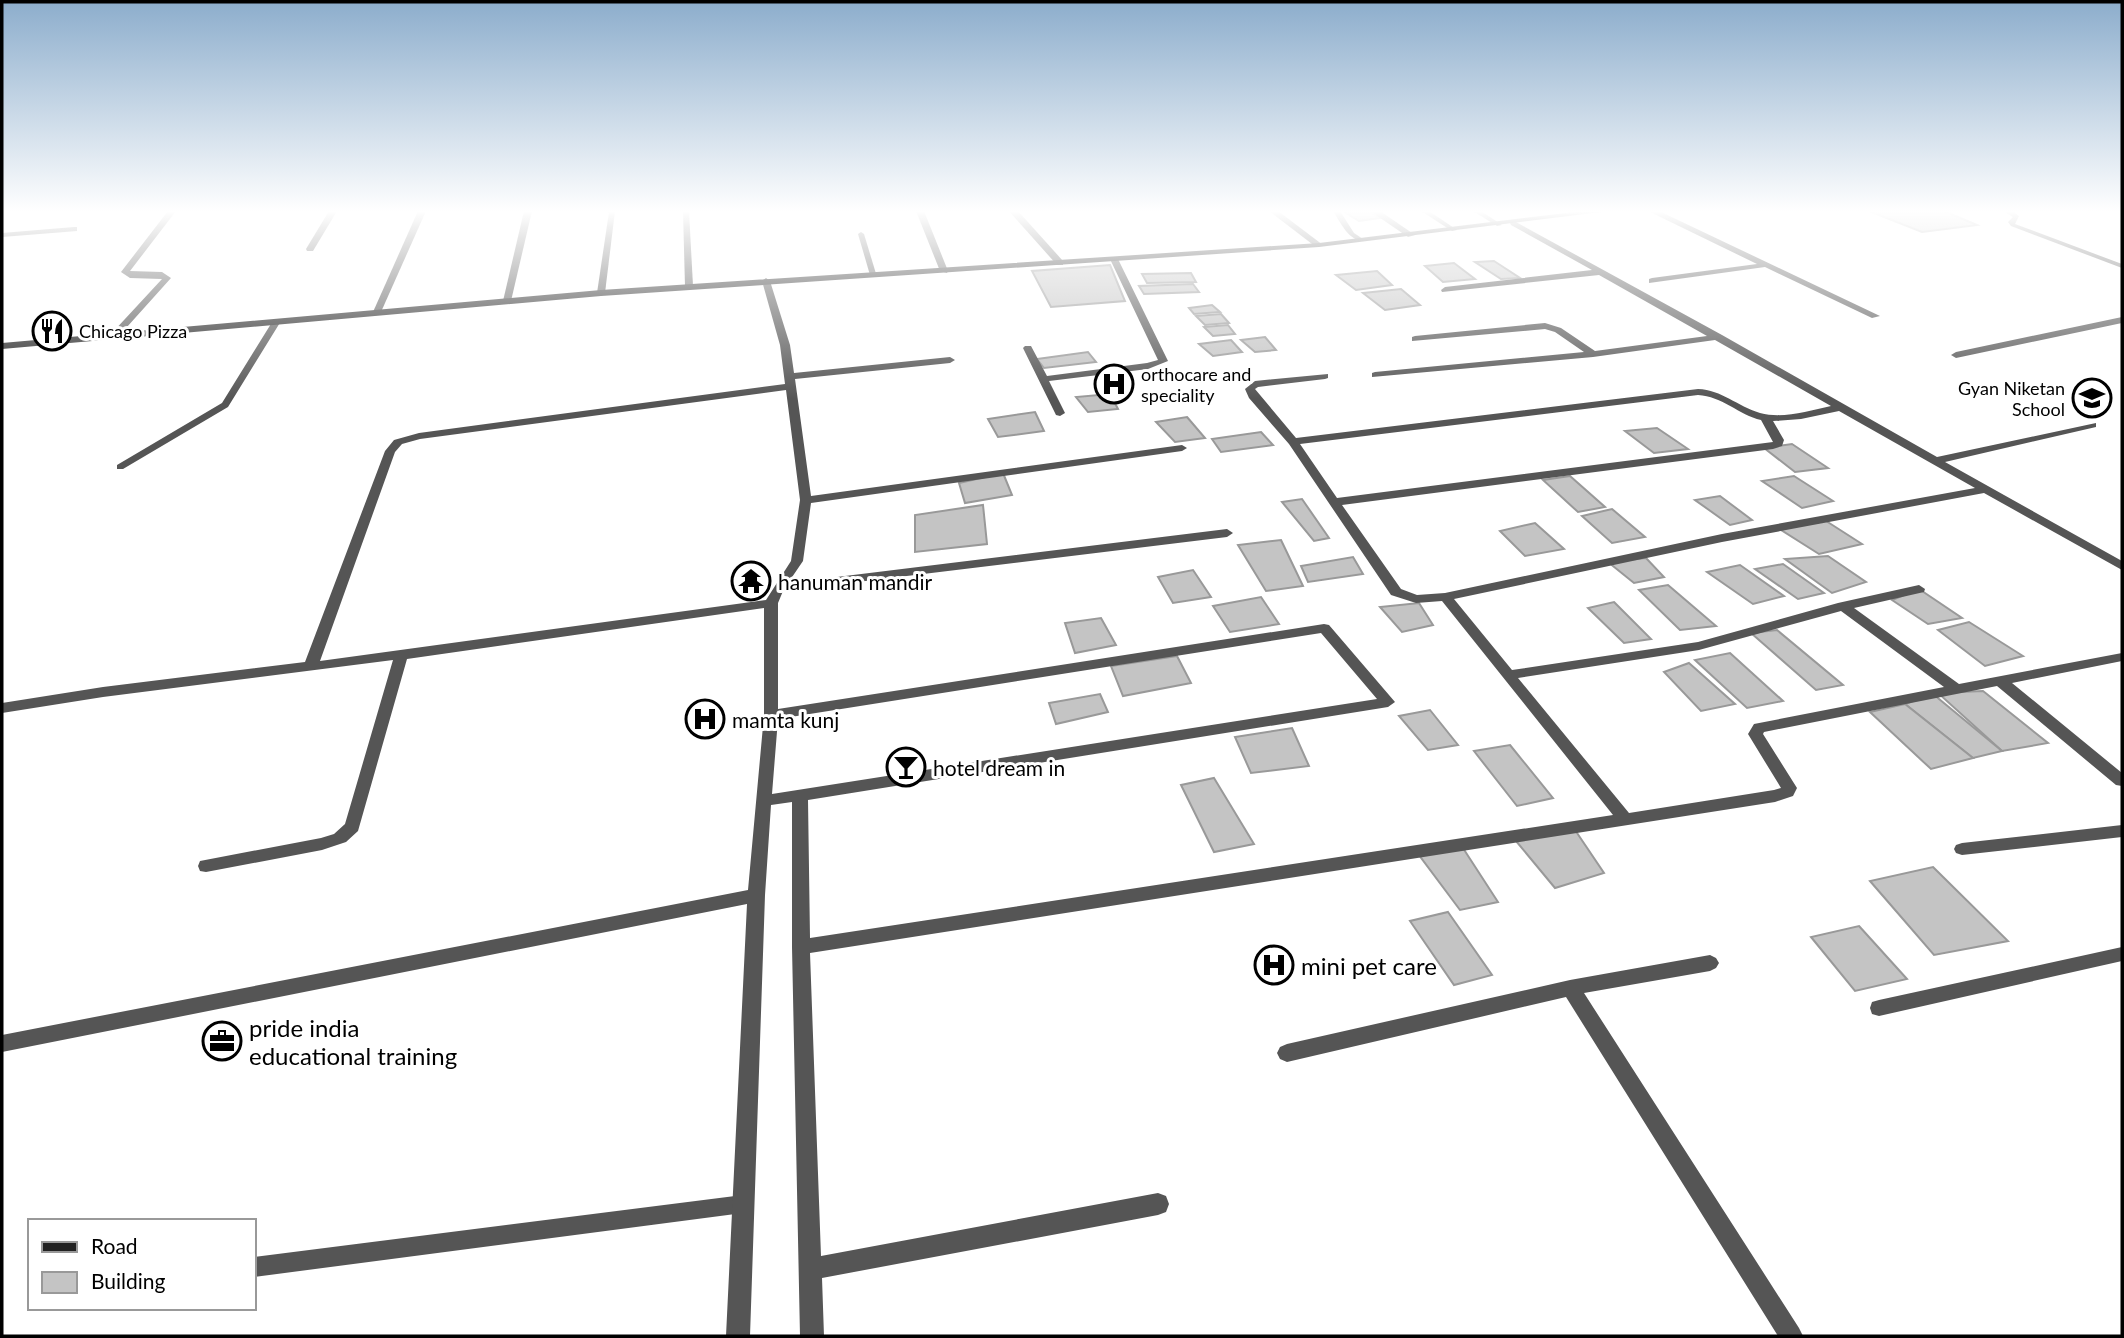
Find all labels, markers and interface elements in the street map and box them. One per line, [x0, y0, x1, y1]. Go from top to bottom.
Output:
restaurant icon: Chicago Pizza [31, 310, 73, 352]
place label: Chicago Pizza [79, 320, 187, 342]
hospital icon: orthocare and speciality [1093, 363, 1135, 405]
place label: orthocare and speciality [1141, 363, 1251, 406]
place label: Gyan Niketan School [1958, 377, 2065, 420]
school or university icon: Gyan Niketan School [2071, 377, 2113, 419]
temple icon: hanuman mandir [730, 560, 772, 602]
place label: hanuman mandir [778, 569, 933, 594]
hospital icon: mamta kunj [684, 698, 726, 740]
place label: mamta kunj [732, 707, 839, 732]
bar icon: hotel dream in [885, 746, 927, 788]
place label: hotel dream in [933, 755, 1065, 780]
hospital icon: mini pet care [1253, 944, 1295, 986]
place label: mini pet care [1301, 951, 1437, 980]
place label: pride india educational training [249, 1013, 457, 1070]
office icon: pride india educational training [201, 1020, 243, 1062]
legend [28, 1219, 256, 1310]
text: Road [91, 1233, 138, 1258]
text: Building [91, 1268, 166, 1293]

